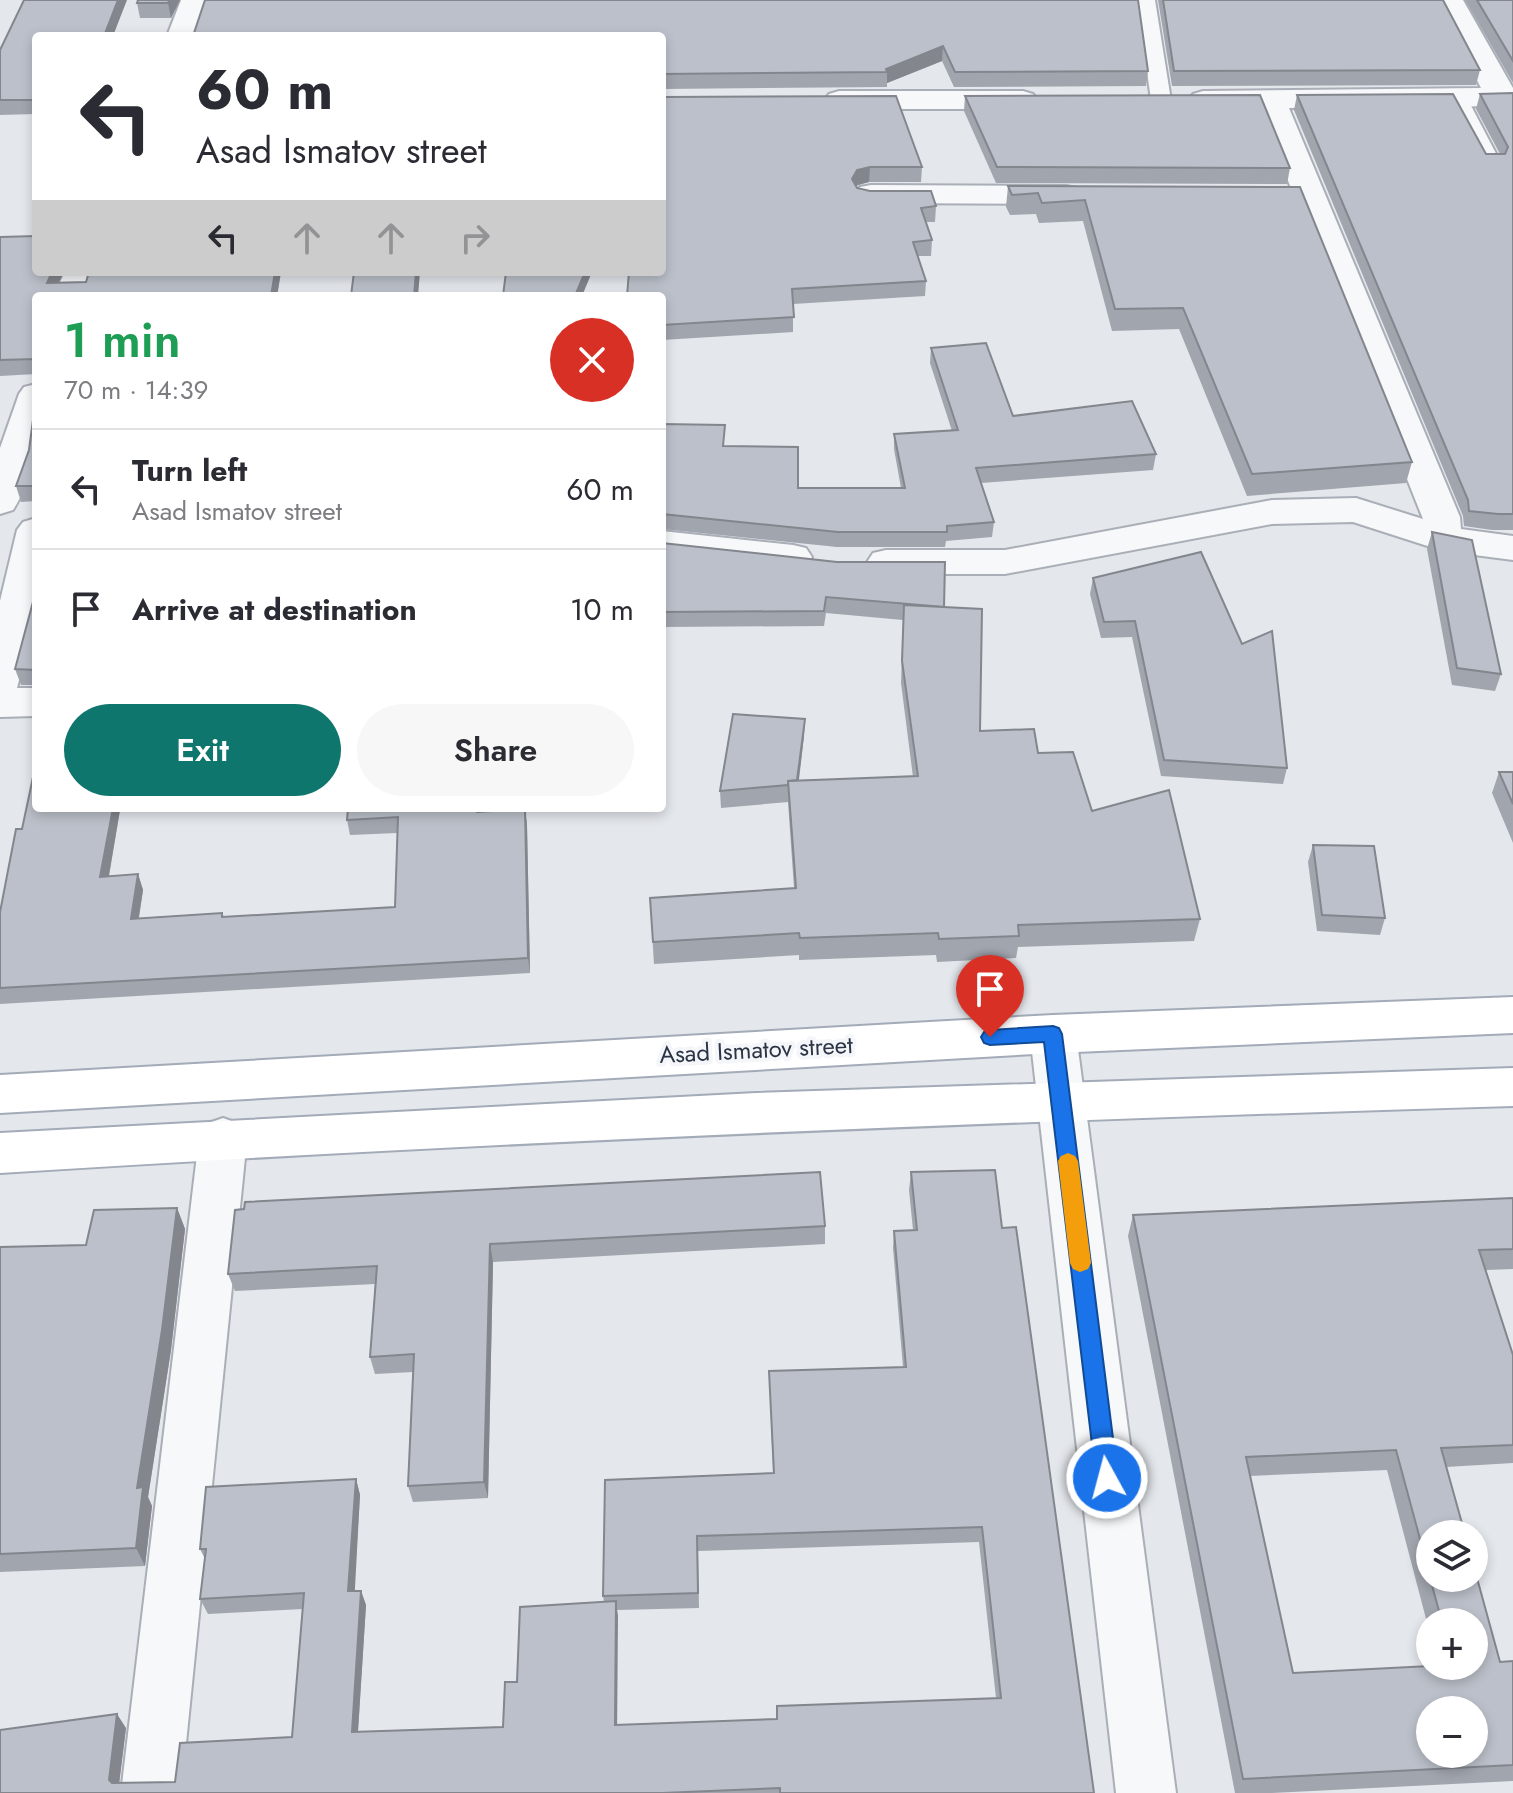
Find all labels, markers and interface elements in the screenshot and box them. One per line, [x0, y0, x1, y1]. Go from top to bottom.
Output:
text: 60 m [196, 49, 333, 130]
icon: left [64, 64, 168, 168]
text: Asad Ismatov street [196, 124, 487, 176]
icon: left [201, 216, 245, 260]
icon: ahead [285, 216, 329, 260]
icon: ahead [369, 216, 413, 260]
icon: right [453, 216, 497, 260]
text: 1 min [64, 306, 181, 375]
button: close [550, 318, 634, 402]
text: 70 m · 14:39 [64, 371, 209, 409]
text: Turn left [132, 449, 247, 492]
icon: left [64, 467, 108, 511]
text: 60 m [566, 468, 634, 511]
text: Asad Ismatov street [132, 492, 342, 530]
icon: arrive [64, 587, 108, 631]
text: Arrive at destination [132, 588, 417, 631]
text: 10 m [570, 588, 634, 631]
button: Exit [64, 704, 341, 796]
button: Share [357, 704, 634, 796]
pin [956, 955, 1024, 1037]
icon: arrive [968, 967, 1012, 1011]
street label: Asad Ismatov street [658, 1027, 854, 1072]
position arrow [1065, 1436, 1149, 1520]
map controls [1416, 1520, 1488, 1768]
button: layers [1416, 1520, 1488, 1592]
button: + [1416, 1608, 1488, 1680]
button: − [1416, 1696, 1488, 1768]

